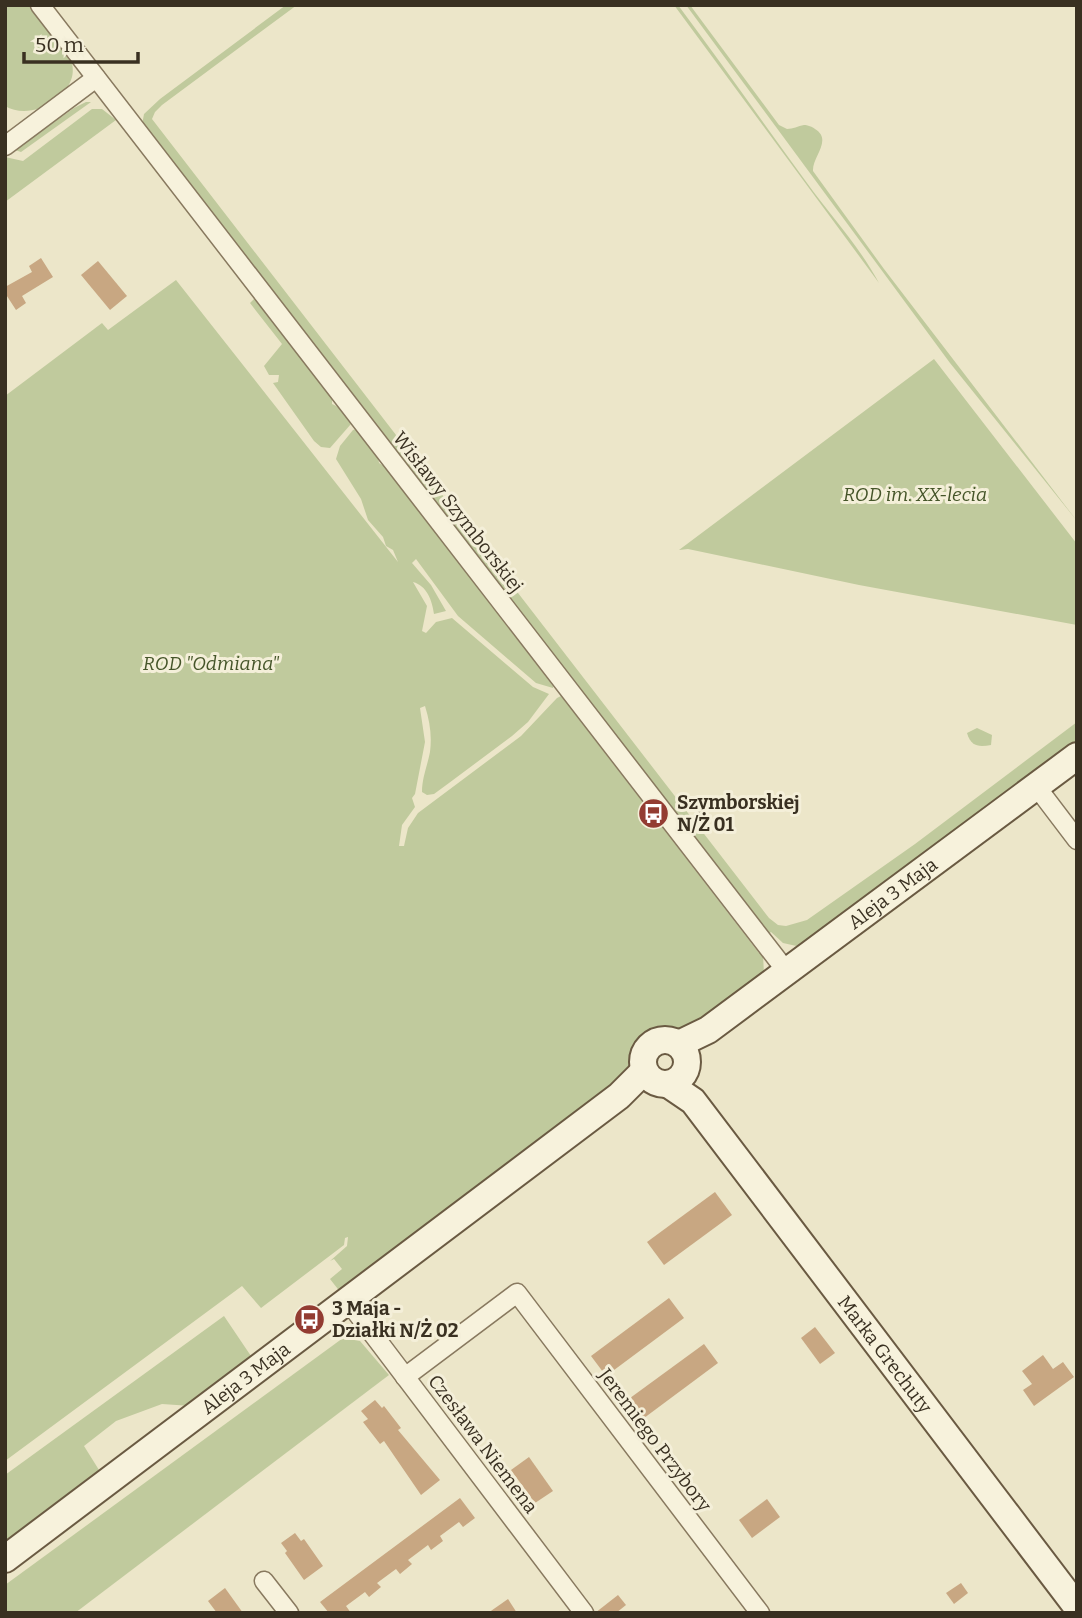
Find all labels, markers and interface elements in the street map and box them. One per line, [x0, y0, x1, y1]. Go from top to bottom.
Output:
scale bar [24, 21, 138, 65]
text: 50 m [35, 32, 84, 58]
street label: Wisławy Szymborskiej [388, 427, 528, 597]
park label: ROD im. XX-lecia [843, 483, 987, 506]
park label: ROD "Odmiana" [143, 652, 280, 675]
place label: Szymborskiej N/Ż 01 [677, 791, 799, 836]
bus stop icon: Szymborskiej N/Ż 01 [637, 796, 671, 830]
street label: Aleja 3 Maja [843, 852, 942, 934]
street label: Marka Grechuty [833, 1291, 938, 1418]
place label: 3 Maja - Działki N/Ż 02 [332, 1297, 459, 1342]
bus stop icon: 3 Maja - Działki N/Ż 02 [292, 1302, 326, 1336]
street label: Aleja 3 Maja [196, 1337, 295, 1419]
street label: Jeremiego Przybory [593, 1363, 717, 1517]
street label: Czesława Niemena [423, 1370, 543, 1518]

